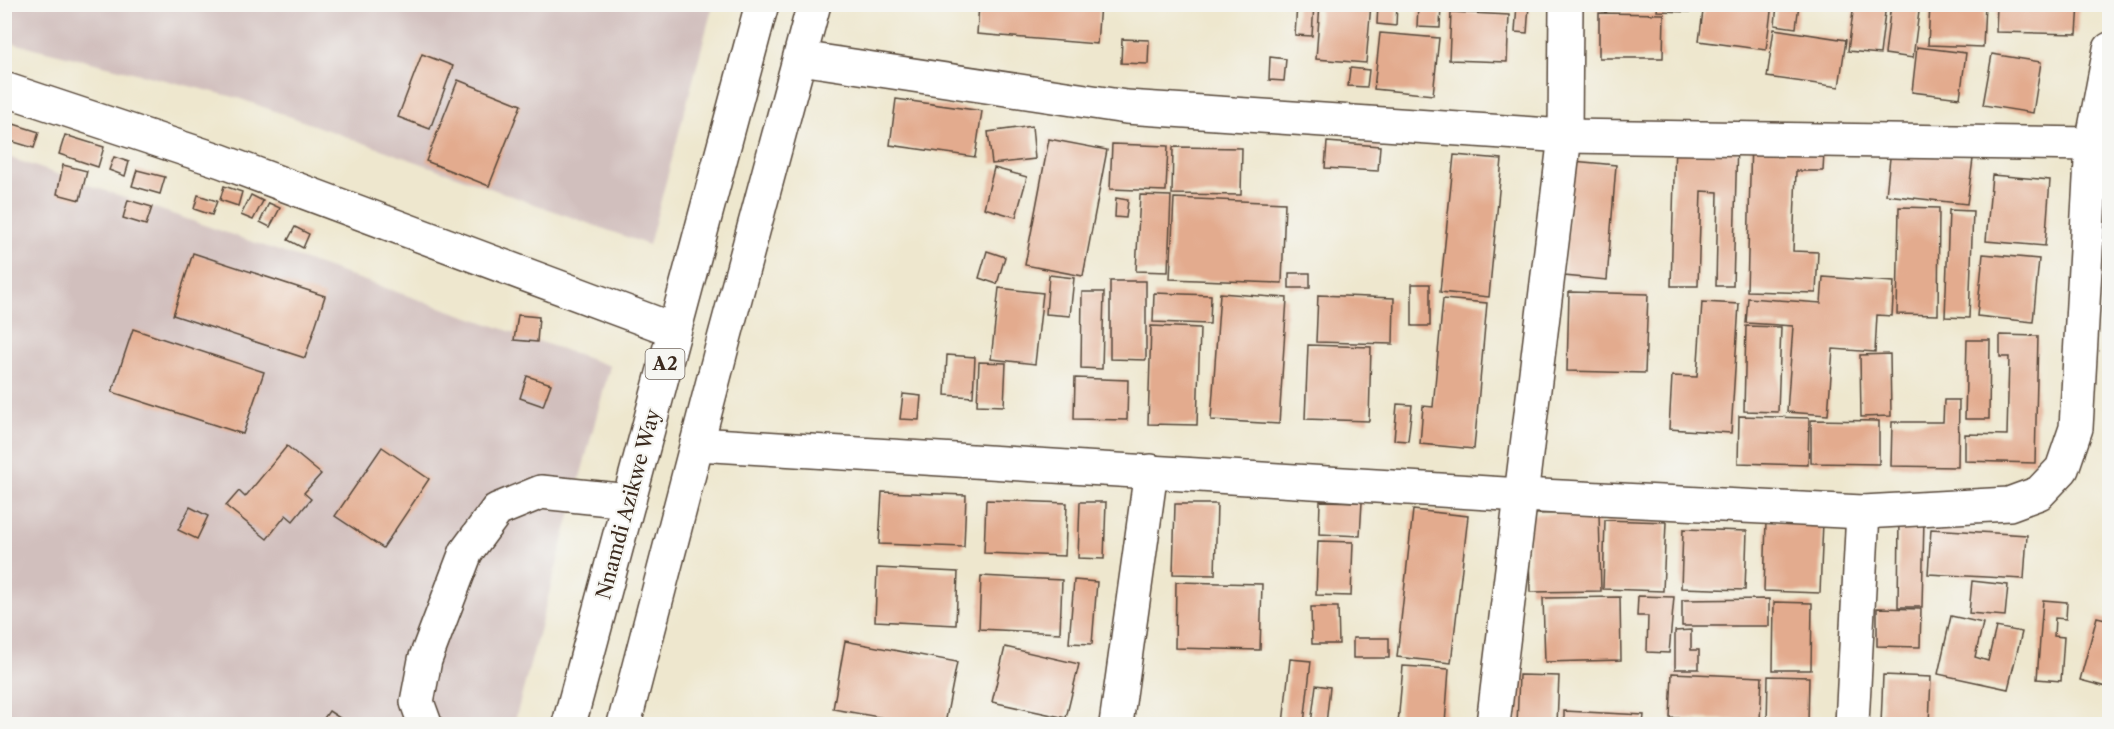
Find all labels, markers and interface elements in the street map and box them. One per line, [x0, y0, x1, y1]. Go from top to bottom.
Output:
road number: A2 [646, 349, 684, 379]
street label: Nnamdi Azikwe Way [591, 405, 665, 602]

